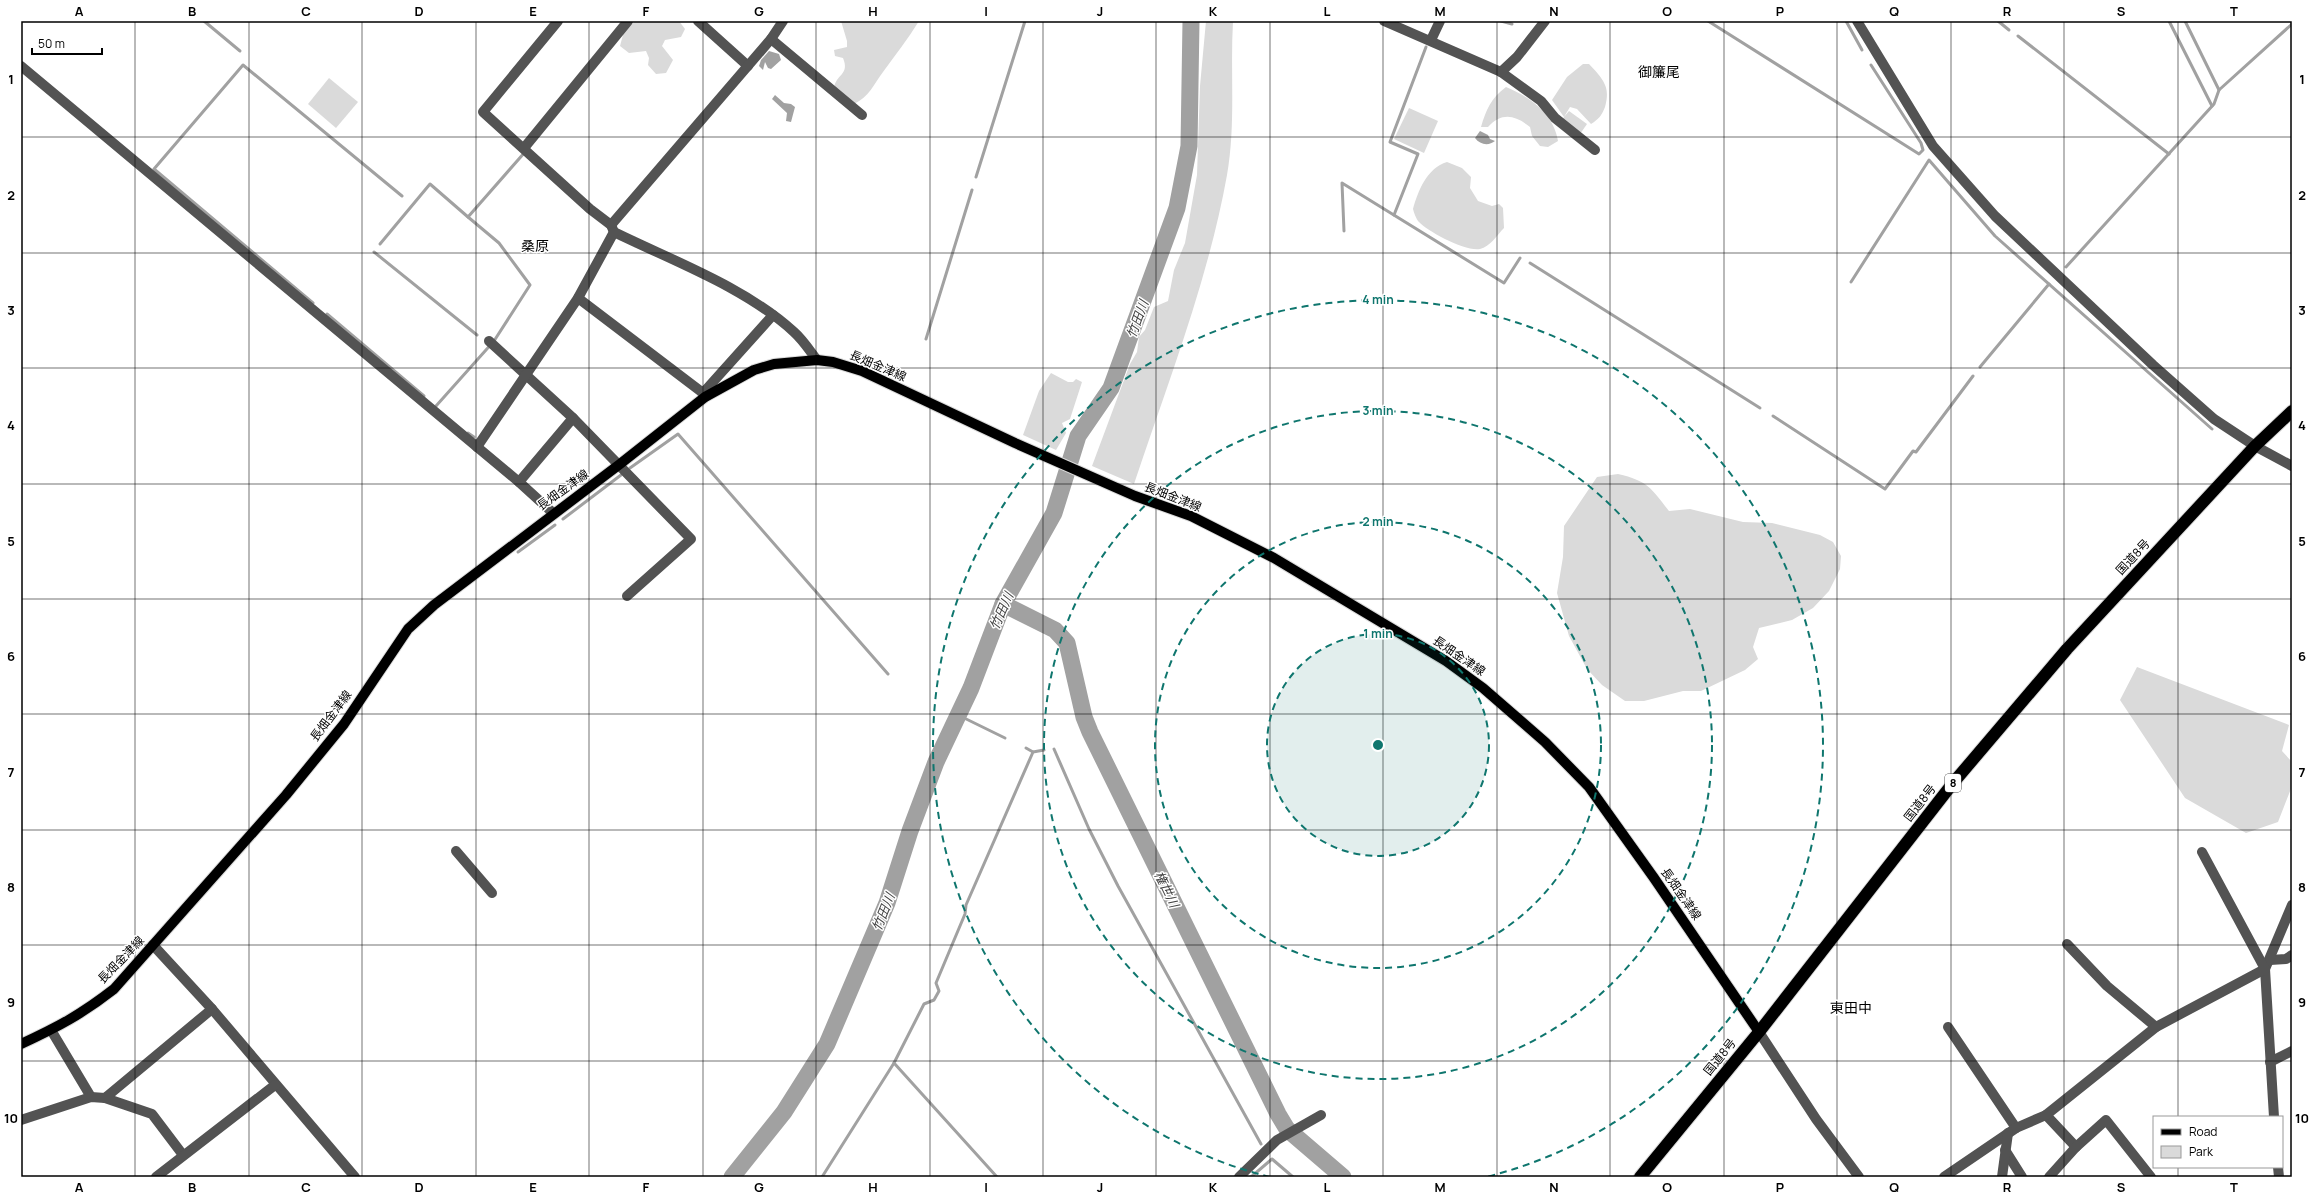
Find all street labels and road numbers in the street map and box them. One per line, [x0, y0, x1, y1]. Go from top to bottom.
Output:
street label: 長畑金津線 [847, 346, 909, 385]
street label: 長畑金津線 [533, 465, 592, 514]
street label: 長畑金津線 [1142, 478, 1204, 515]
street label: 国道8号 [2112, 535, 2154, 578]
street label: 長畑金津線 [1430, 632, 1489, 679]
street label: 長畑金津線 [306, 687, 355, 745]
road number: 8 [1945, 774, 1961, 792]
street label: 国道8号 [1900, 781, 1940, 825]
street label: 長畑金津線 [1657, 864, 1706, 923]
street label: 長畑金津線 [94, 932, 148, 987]
street label: 国道8号 [1699, 1035, 1740, 1079]

